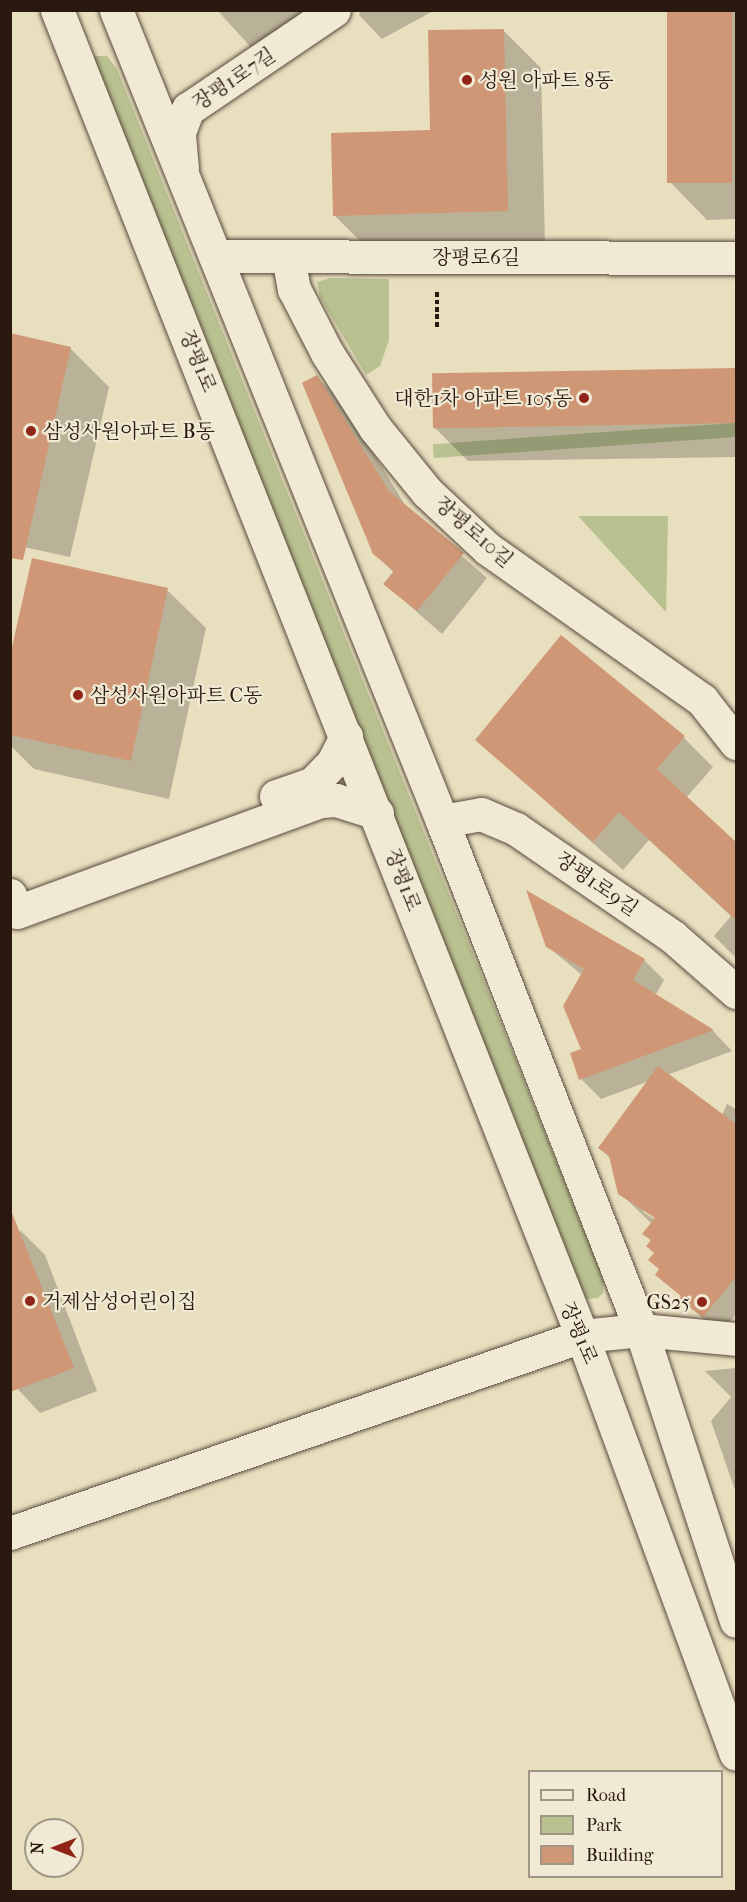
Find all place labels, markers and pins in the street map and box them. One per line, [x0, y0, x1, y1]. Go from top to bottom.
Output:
place label: 성원 아파트 8동 [479, 68, 614, 92]
marker: 성원 아파트 8동 [460, 73, 474, 87]
place label: 대한1차 아파트 105동 [394, 386, 572, 410]
marker: 대한1차 아파트 105동 [577, 391, 591, 405]
place label: 삼성사원아파트 B동 [43, 419, 215, 443]
marker: 삼성사원아파트 B동 [24, 424, 38, 438]
place label: 삼성사원아파트 C동 [90, 683, 262, 707]
marker: 삼성사원아파트 C동 [71, 688, 85, 702]
place label: 거제삼성어린이집 [42, 1289, 197, 1313]
place label: GS25 [647, 1290, 690, 1314]
marker: 거제삼성어린이집 [23, 1294, 37, 1308]
marker: GS25 [695, 1295, 709, 1309]

